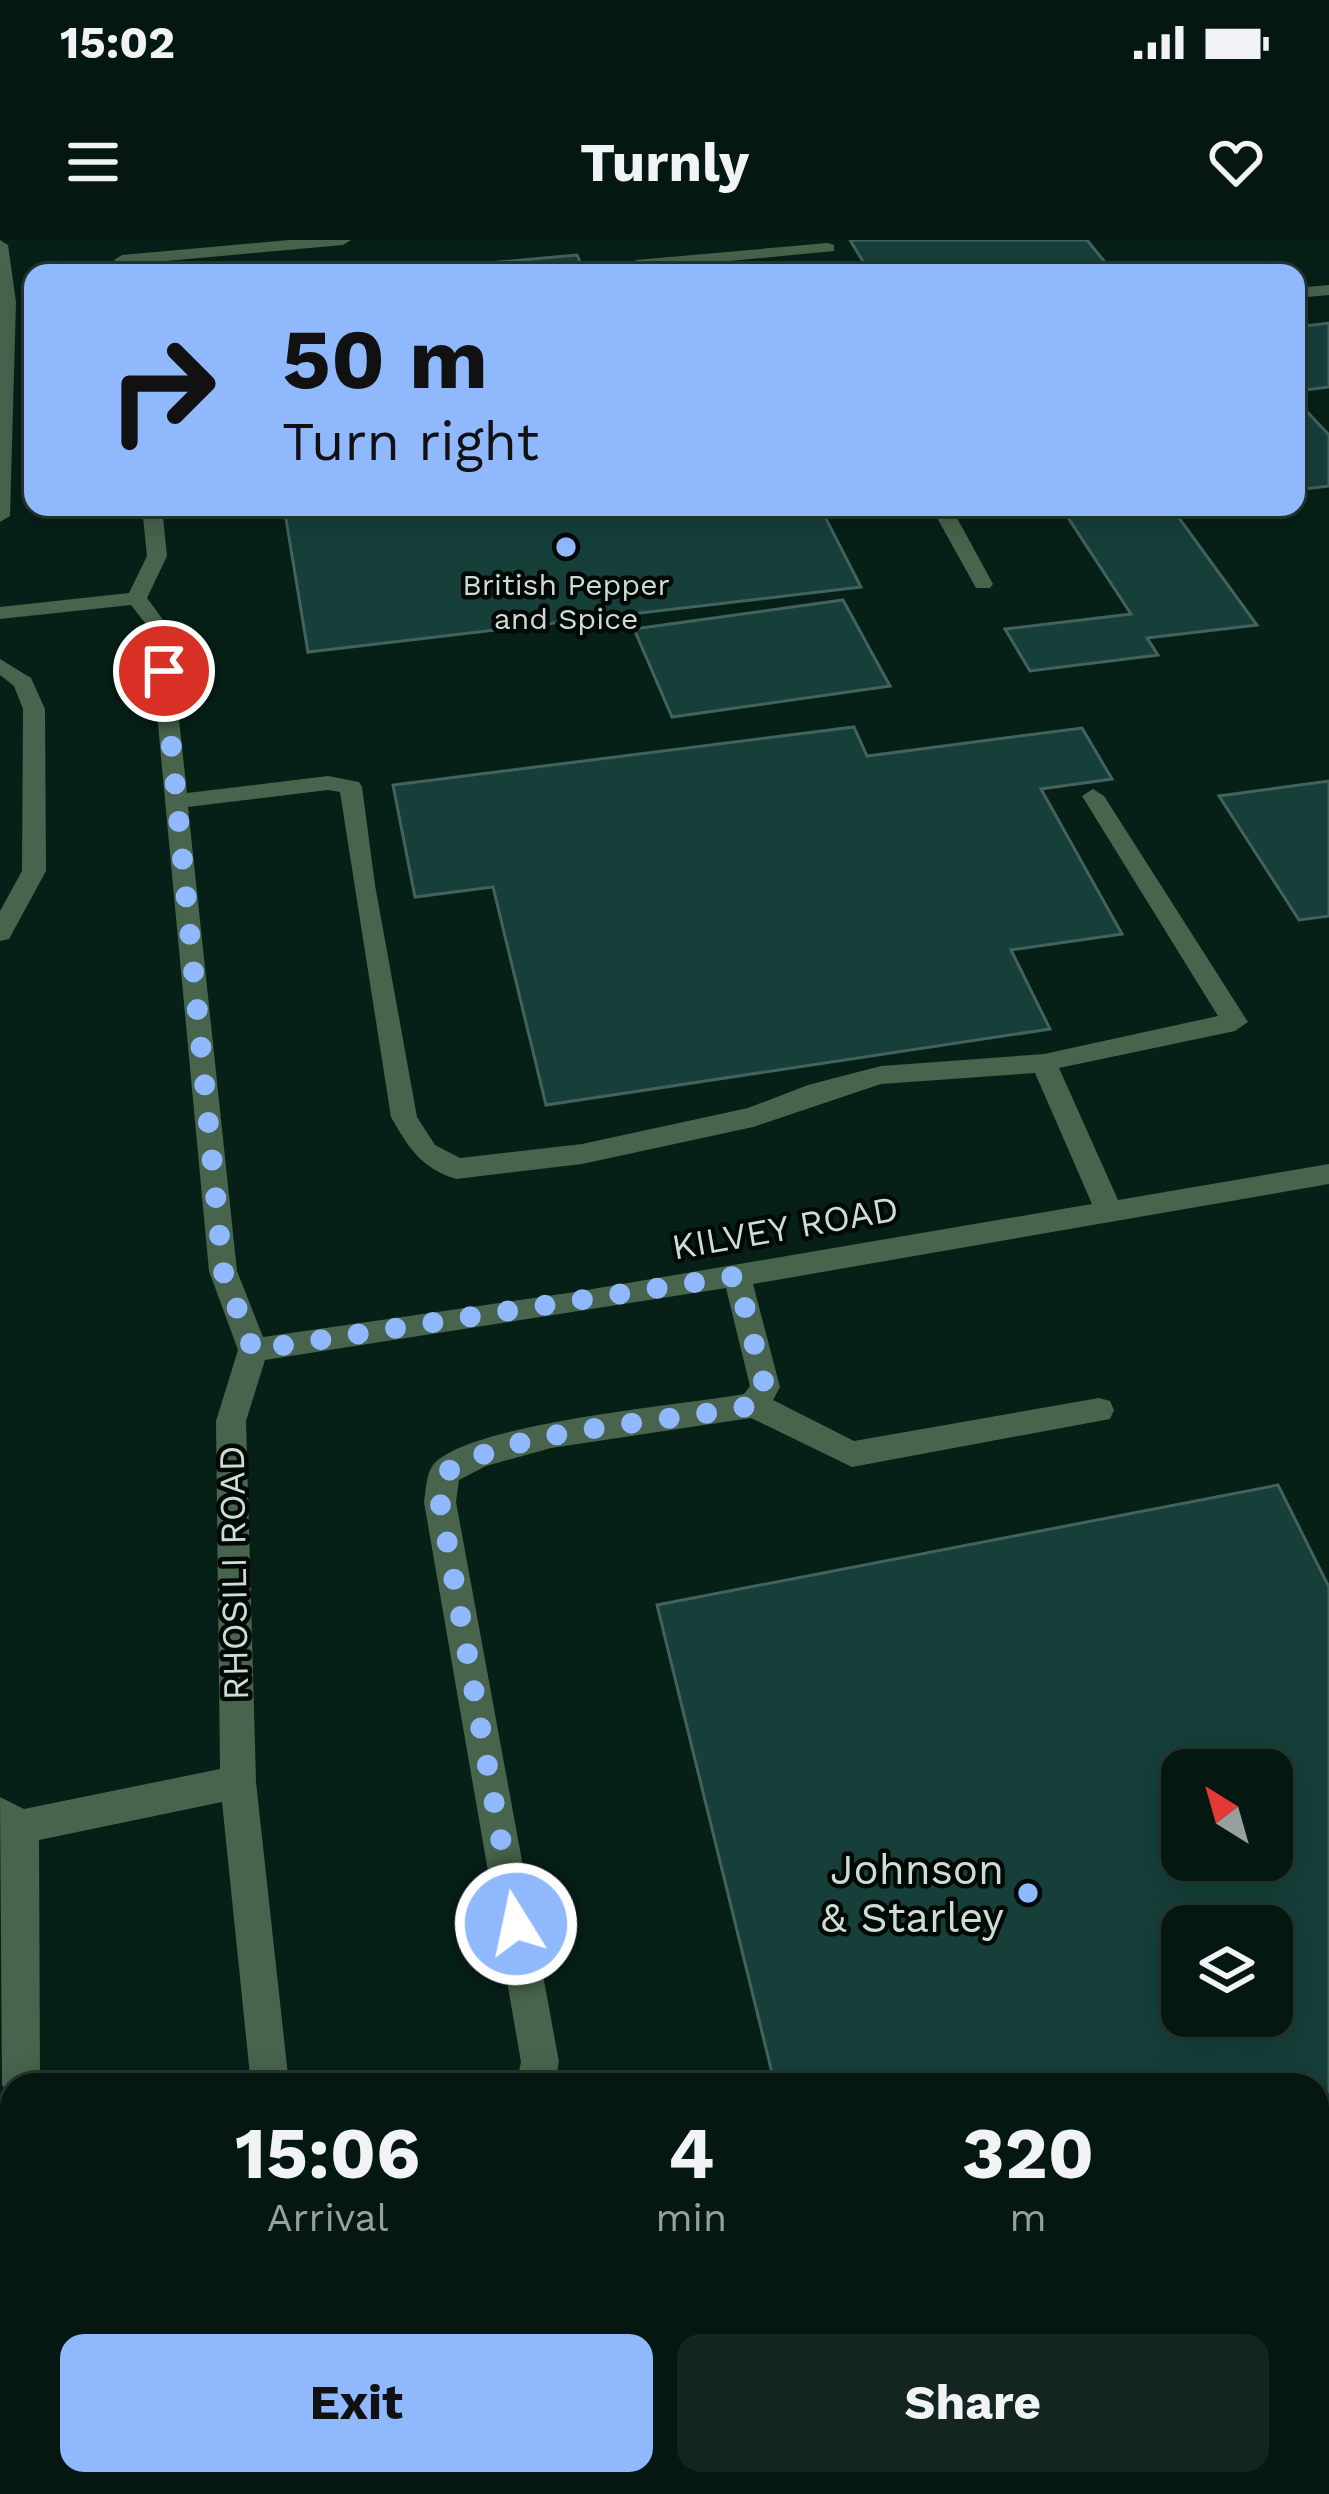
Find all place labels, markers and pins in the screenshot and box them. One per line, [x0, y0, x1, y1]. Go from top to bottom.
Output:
marker: British Pepper and Spice [553, 534, 579, 560]
place label: British Pepper and Spice [462, 567, 670, 636]
pin [113, 620, 215, 722]
place label: Johnson & Starley [820, 1845, 1004, 1942]
marker: Johnson & Starley [1015, 1880, 1041, 1906]

